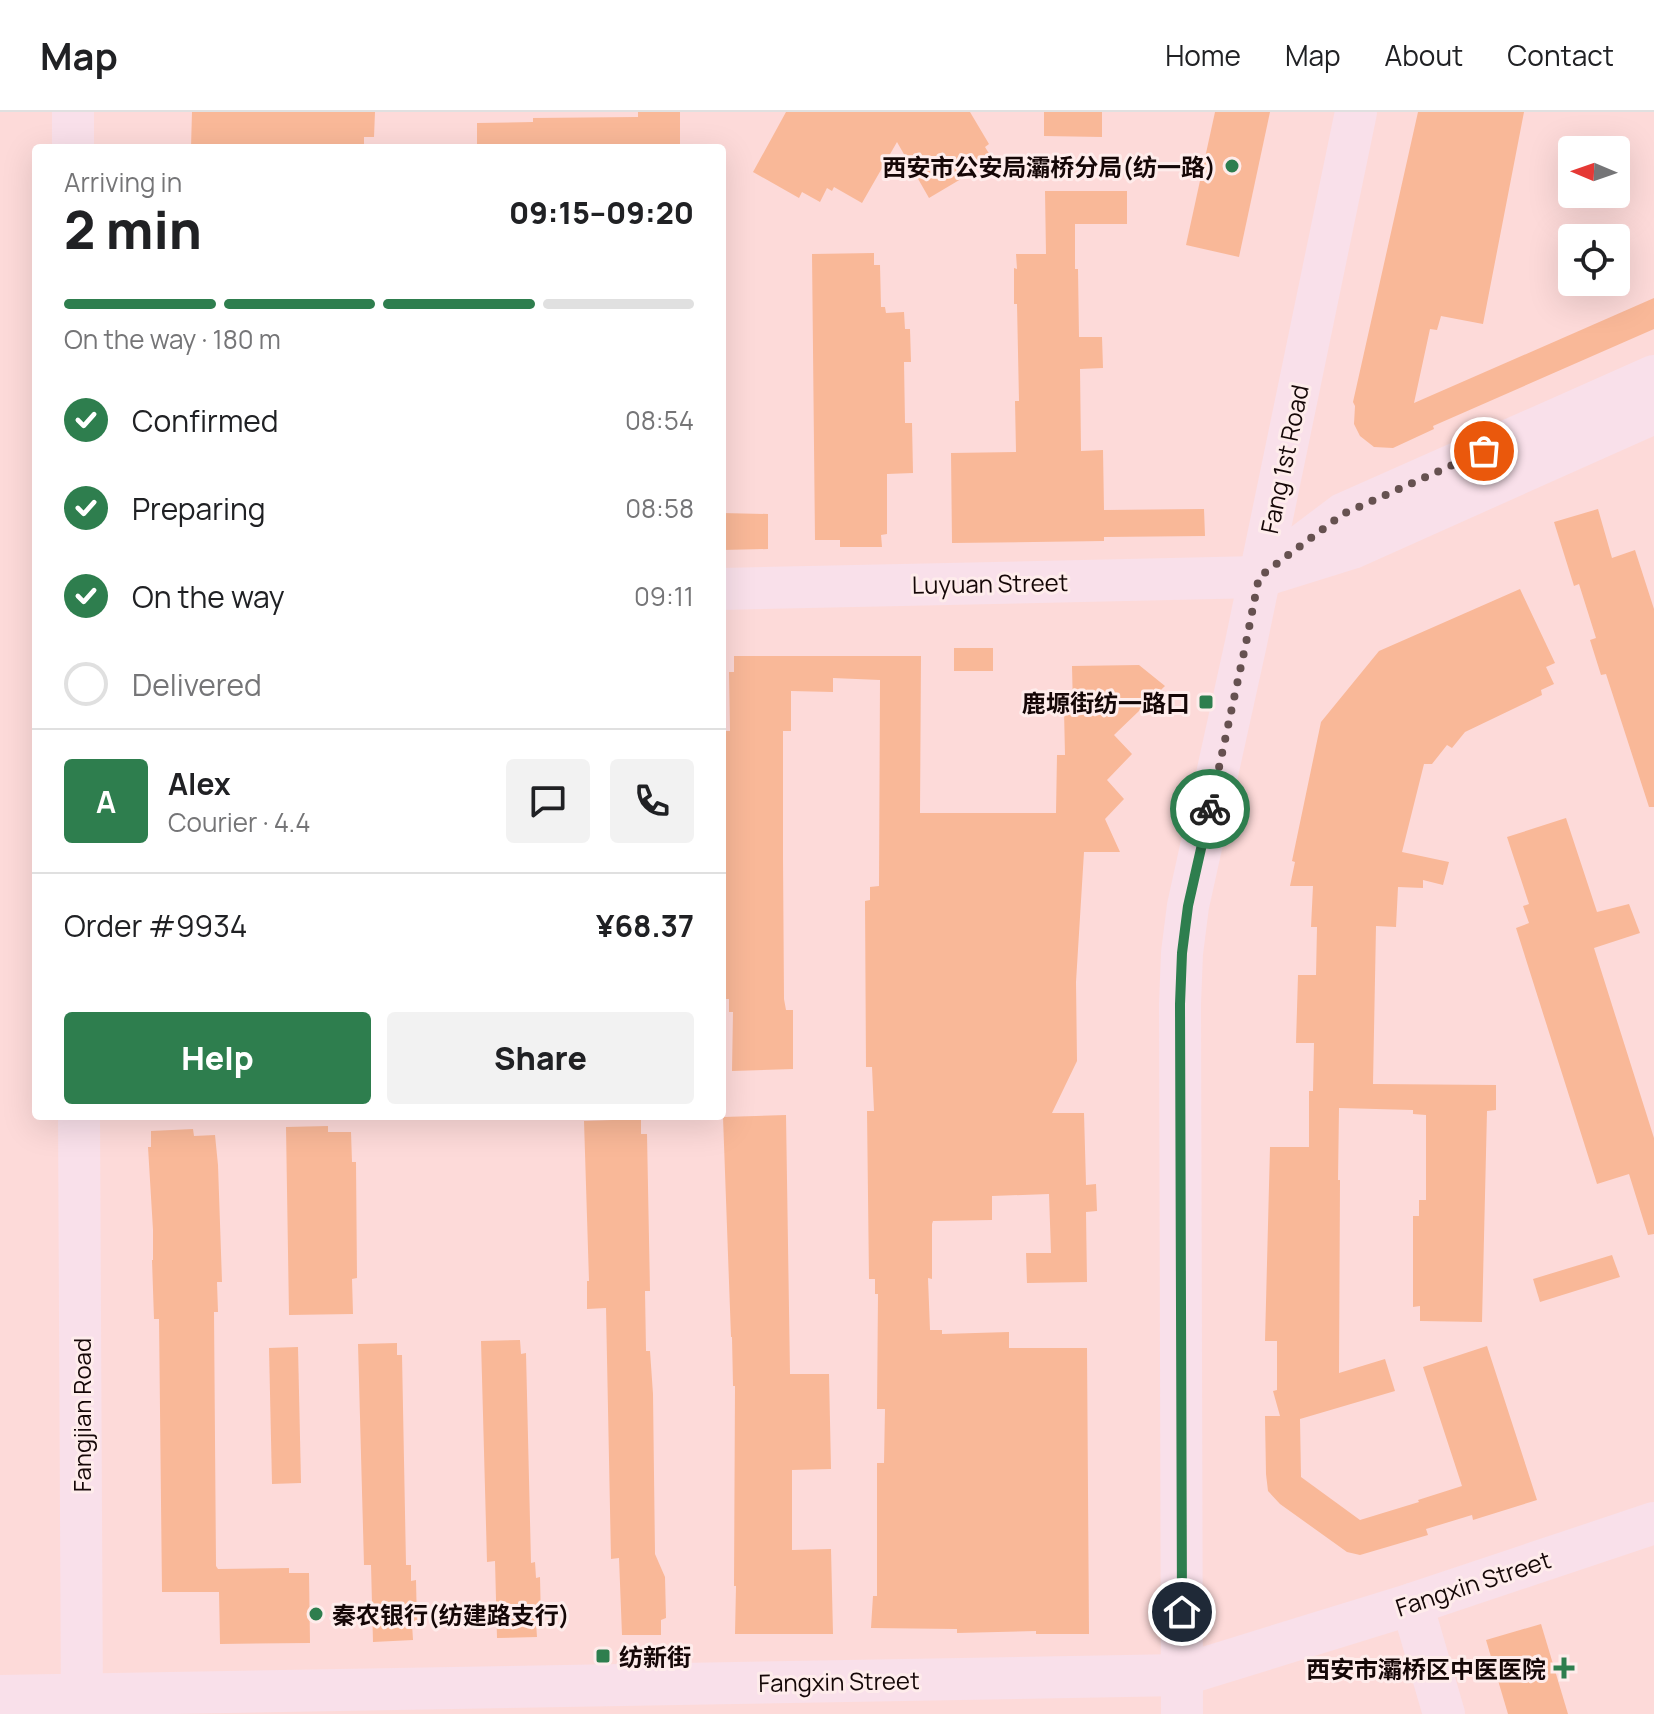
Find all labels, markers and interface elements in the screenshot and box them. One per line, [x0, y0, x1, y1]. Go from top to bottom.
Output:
text: Map [40, 29, 118, 81]
text: Home [1165, 36, 1241, 74]
text: Map [1285, 36, 1341, 74]
text: About [1385, 36, 1463, 74]
text: Contact [1507, 36, 1614, 74]
north arrow [1558, 136, 1630, 208]
map controls [1558, 136, 1630, 296]
place label: 西安市公安局灞桥分局(纺一路) [882, 150, 1216, 183]
marker: 西安市公安局灞桥分局(纺一路) [1223, 157, 1241, 175]
text: Arriving in [64, 164, 182, 200]
text: 09:15–09:20 [509, 192, 694, 233]
text: 2 min [64, 194, 202, 265]
button: locate [1558, 224, 1630, 296]
text: On the way · 180 m [64, 321, 281, 357]
street label: Fang 1st Road [1252, 381, 1316, 537]
icon: check [64, 398, 108, 442]
text: Confirmed [132, 400, 279, 441]
text: 08:54 [625, 402, 694, 438]
pin [1450, 417, 1518, 485]
icon: bag [1462, 429, 1506, 473]
icon: check [64, 486, 108, 530]
text: Preparing [132, 488, 266, 529]
text: 08:58 [625, 490, 694, 526]
street label: Luyuan Street [912, 565, 1068, 601]
icon: check [64, 574, 108, 618]
text: On the way [132, 576, 285, 617]
text: 09:11 [634, 578, 694, 614]
text: Delivered [132, 664, 262, 705]
place label: 鹿塬街纺一路口 [1022, 686, 1190, 719]
marker: 鹿塬街纺一路口 [1197, 693, 1215, 711]
button: chat [506, 759, 590, 843]
button: phone [610, 759, 694, 843]
text: Alex [168, 763, 231, 804]
courier [1170, 769, 1250, 849]
text: A [96, 781, 116, 822]
icon: bike [1188, 787, 1232, 831]
text: Courier · 4.4 [168, 804, 310, 840]
text: Order #9934 [64, 905, 247, 946]
text: ¥68.37 [596, 905, 694, 946]
button: Help [64, 1012, 371, 1104]
button: Share [387, 1012, 694, 1104]
street label: Fangjian Road [65, 1338, 98, 1492]
street label: Fangxin Street [1391, 1542, 1555, 1624]
pin [1148, 1578, 1216, 1646]
icon: home [1160, 1590, 1204, 1634]
place label: 秦农银行(纺建路支行) [332, 1598, 570, 1631]
marker: 秦农银行(纺建路支行) [307, 1605, 325, 1623]
place label: 纺新街 [619, 1640, 691, 1673]
marker: 纺新街 [594, 1647, 612, 1665]
place label: 西安市灞桥区中医医院 [1306, 1652, 1546, 1685]
marker: 西安市灞桥区中医医院 [1553, 1657, 1575, 1679]
street label: Fangxin Street [758, 1663, 920, 1699]

